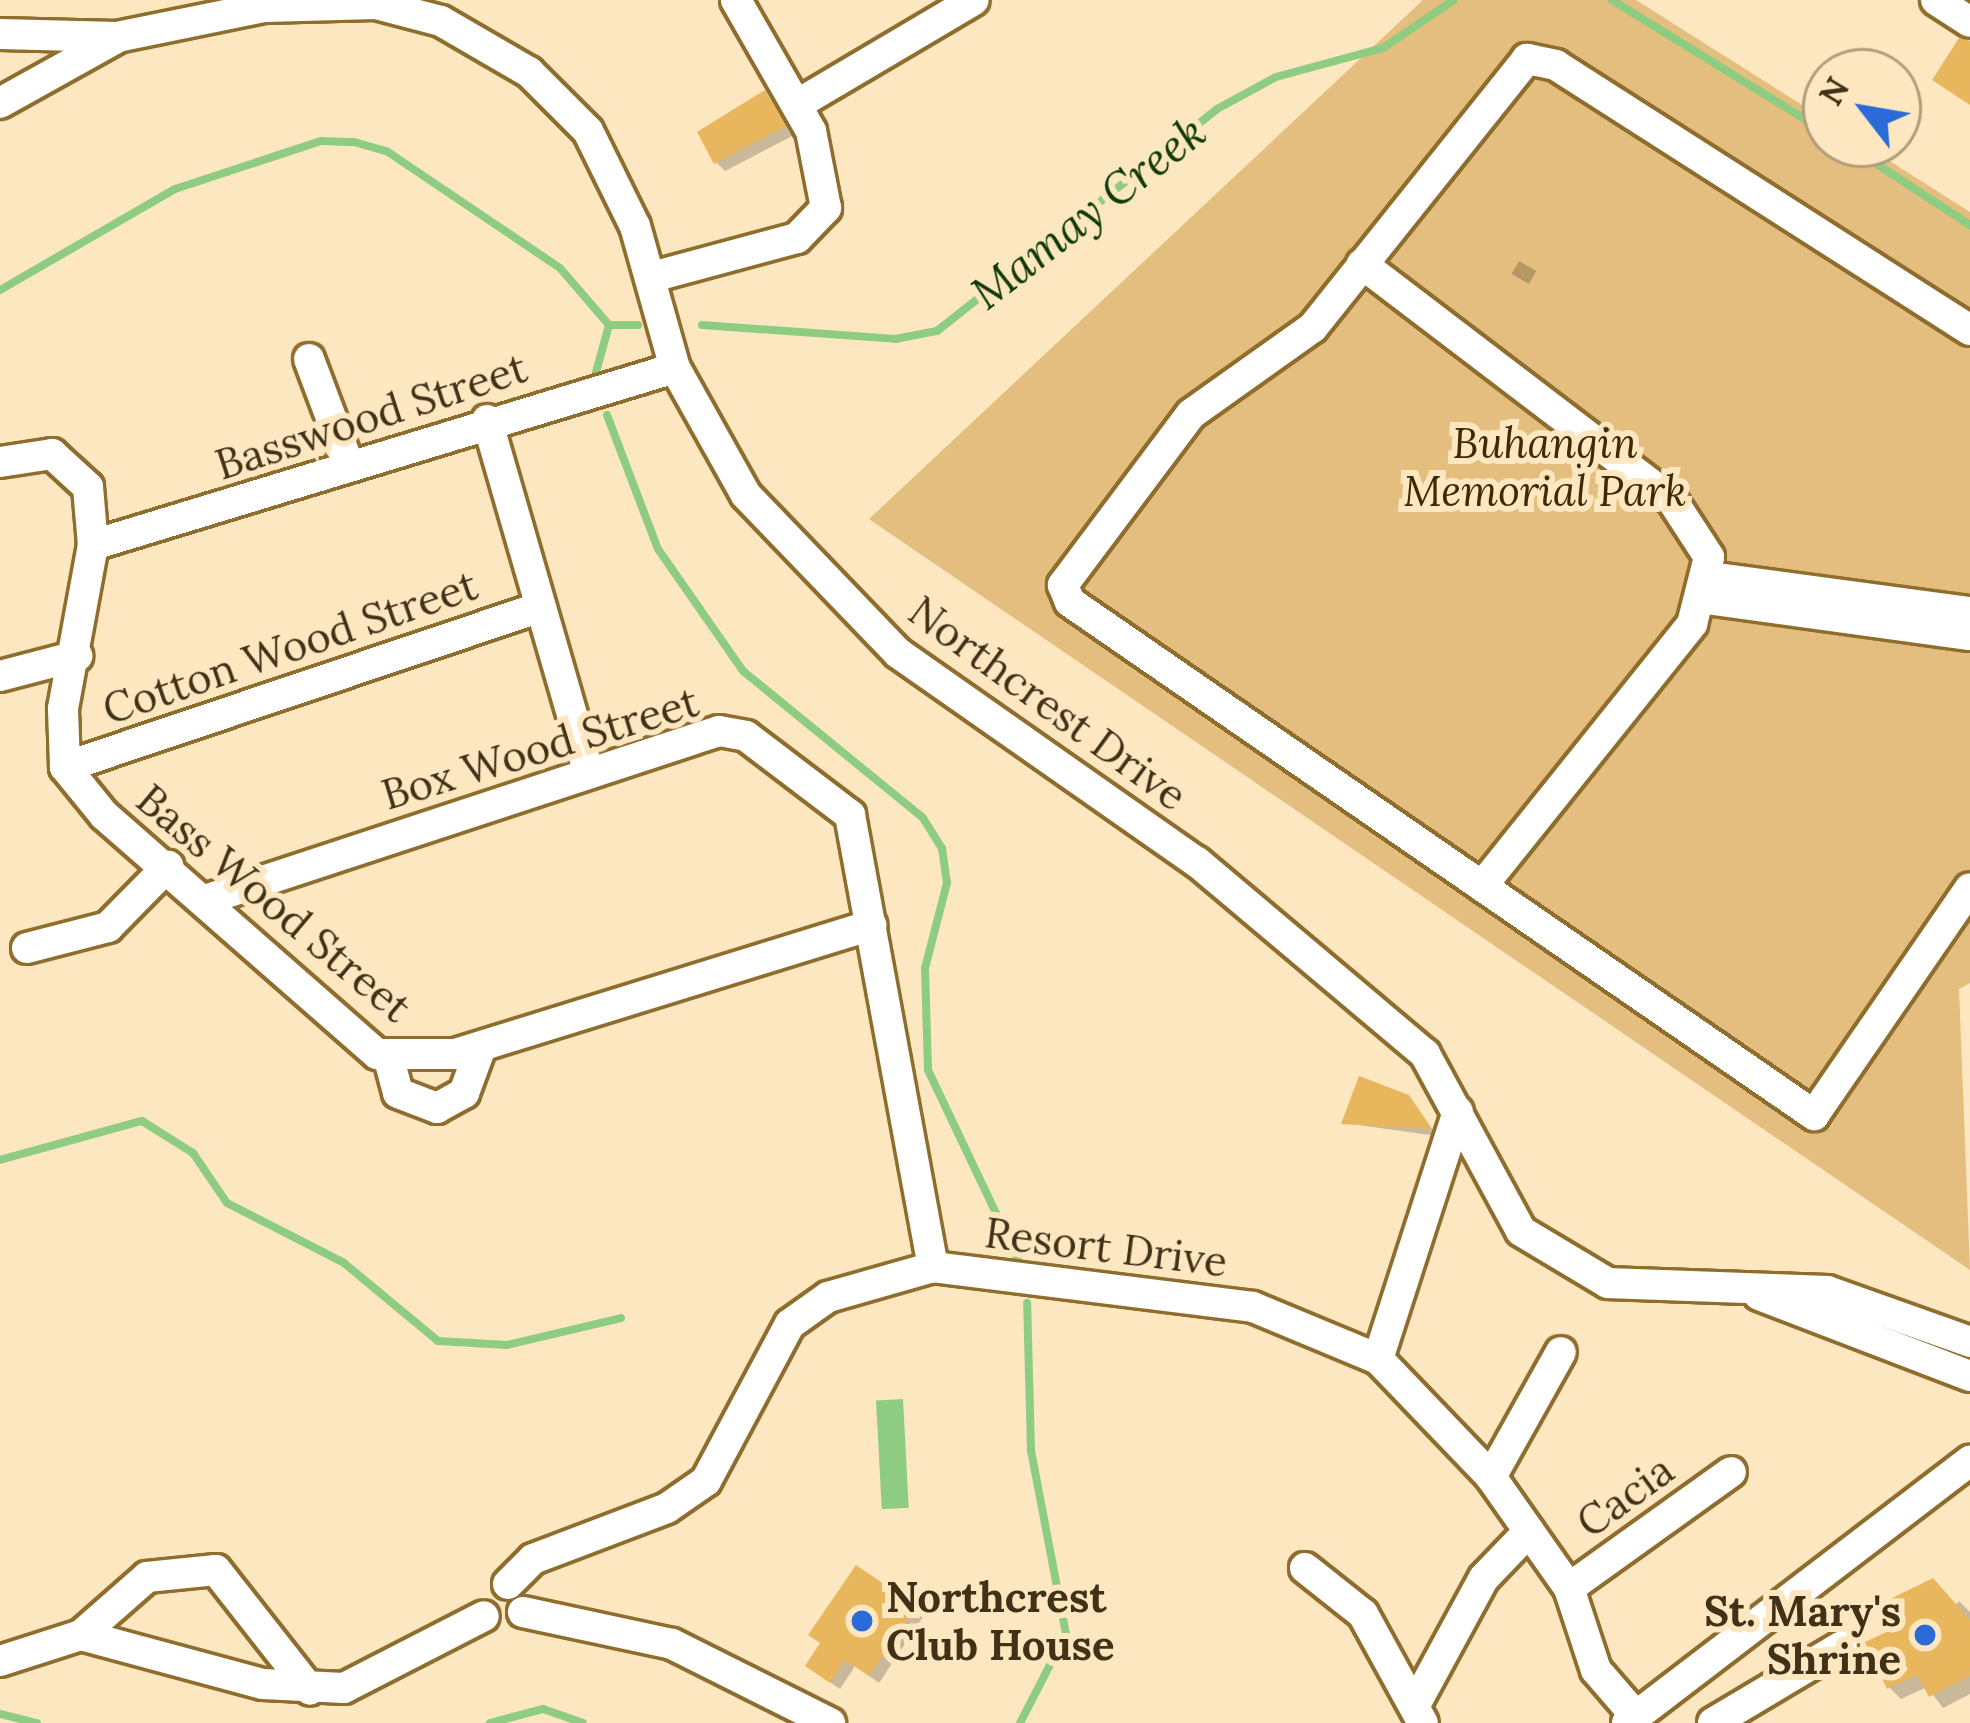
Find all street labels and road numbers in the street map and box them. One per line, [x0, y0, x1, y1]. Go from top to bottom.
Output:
street label: Basswood Street [209, 342, 533, 490]
street label: Cotton Wood Street [96, 559, 484, 735]
street label: Northcrest Drive [899, 585, 1197, 821]
street label: Box Wood Street [376, 676, 704, 820]
street label: Bass Wood Street [127, 774, 421, 1032]
street label: Resort Drive [982, 1207, 1230, 1287]
street label: Cacia [1567, 1444, 1683, 1548]

